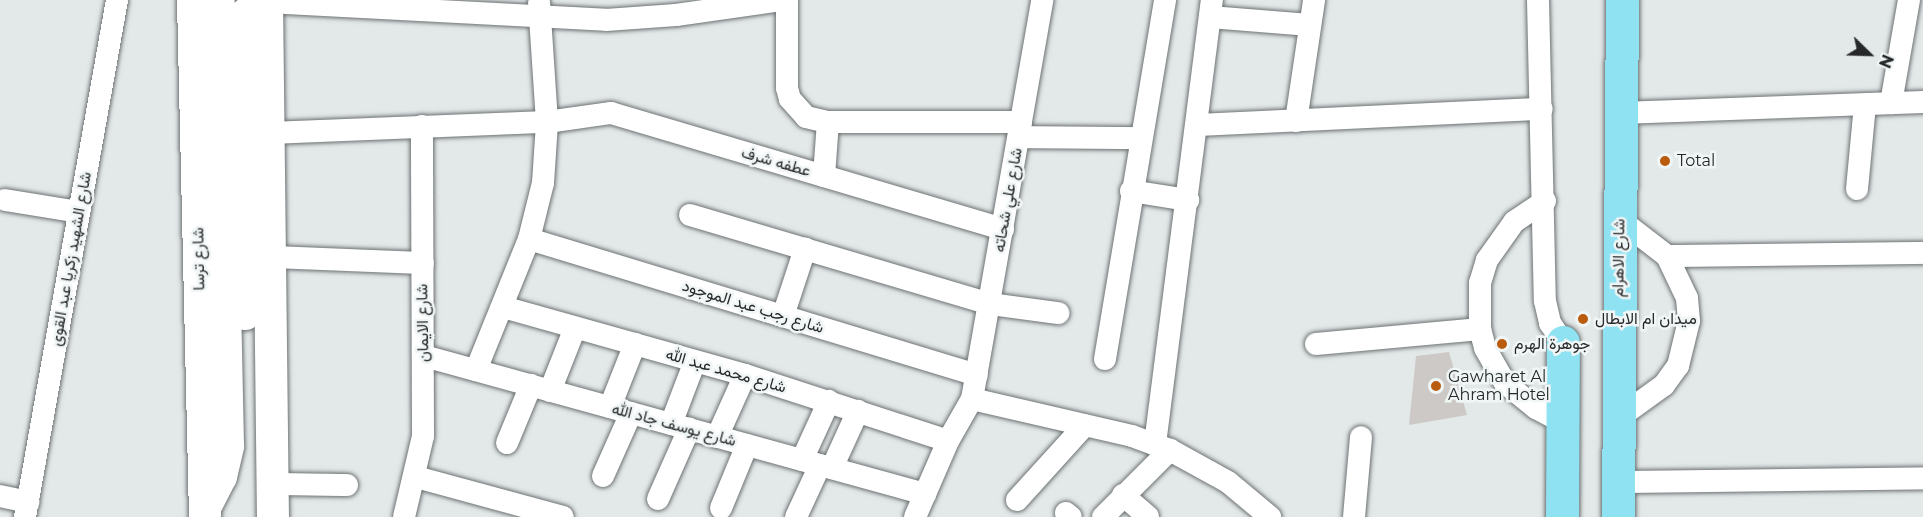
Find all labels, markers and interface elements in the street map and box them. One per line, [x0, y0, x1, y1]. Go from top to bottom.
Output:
north arrow [1839, 24, 1899, 84]
text: N [1875, 52, 1897, 71]
street label: عطفه شرف [739, 143, 813, 181]
street label: شارع علي شحاته [989, 146, 1027, 254]
place label: Total [1677, 151, 1715, 171]
marker: Total [1658, 154, 1672, 168]
street label: شارع الشهيد زكريا عبد القوى [46, 170, 96, 348]
street label: شارع الاهرام [1609, 219, 1629, 297]
street label: شارع ترسا [189, 227, 209, 291]
street label: شارع رجب عبد الموجود [680, 276, 826, 338]
street label: شارع الايمان [413, 284, 433, 362]
place label: ميدان ام الابطال [1595, 309, 1697, 329]
marker: ميدان ام الابطال [1576, 312, 1590, 326]
place label: جوهرة الهرم [1514, 334, 1590, 354]
marker: جوهرة الهرم [1495, 337, 1509, 351]
street label: شارع محمد عبد الله [664, 345, 788, 397]
place label: Gawharet Al Ahram Hotel [1448, 367, 1550, 405]
marker: Gawharet Al Ahram Hotel [1429, 379, 1443, 393]
street label: شارع يوسف جاد الله [610, 399, 738, 451]

